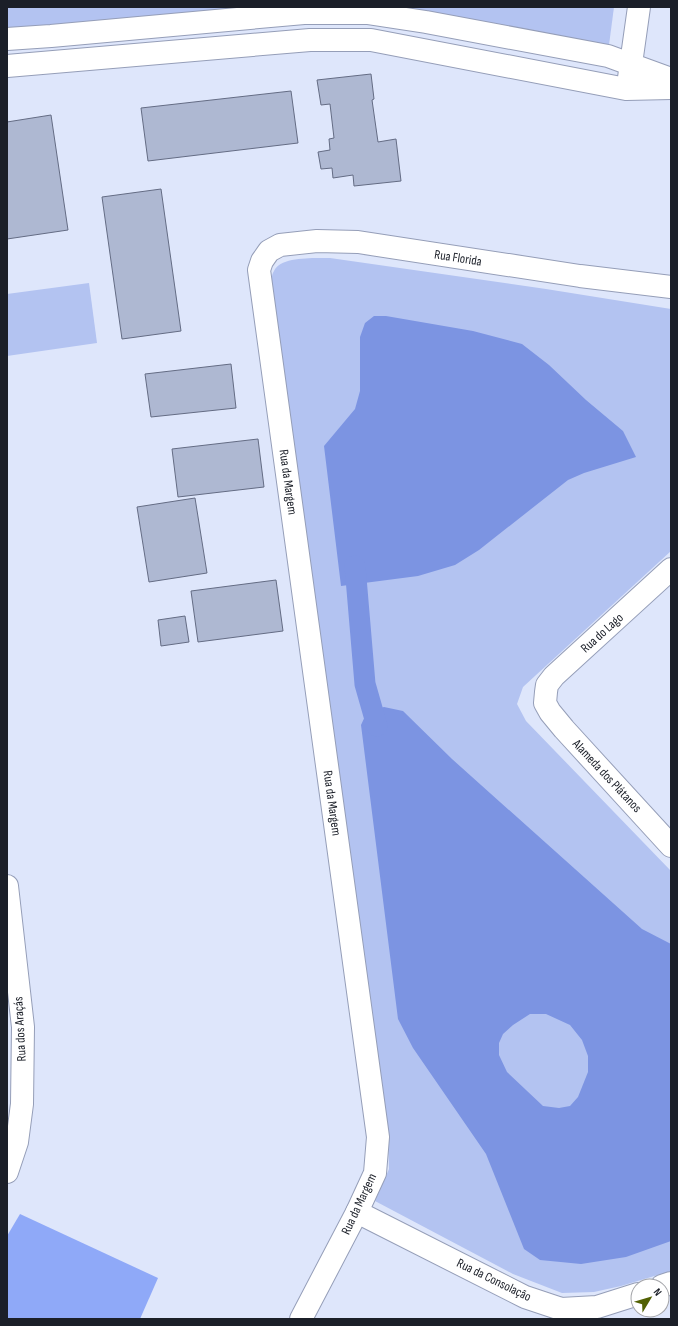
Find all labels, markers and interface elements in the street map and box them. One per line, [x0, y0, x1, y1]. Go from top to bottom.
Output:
street label: Rua Florida [433, 246, 483, 270]
street label: Rua da Margem [275, 448, 301, 516]
street label: Rua do Lago [577, 610, 627, 656]
street label: Alameda dos Plátanos [568, 735, 645, 816]
street label: Rua da Margem [319, 769, 345, 837]
street label: Rua dos Araçás [10, 996, 30, 1062]
street label: Rua da Margem [338, 1171, 380, 1237]
street label: Rua da Consolação [454, 1255, 534, 1305]
north arrow [630, 1278, 670, 1318]
text: N [651, 1286, 664, 1299]

